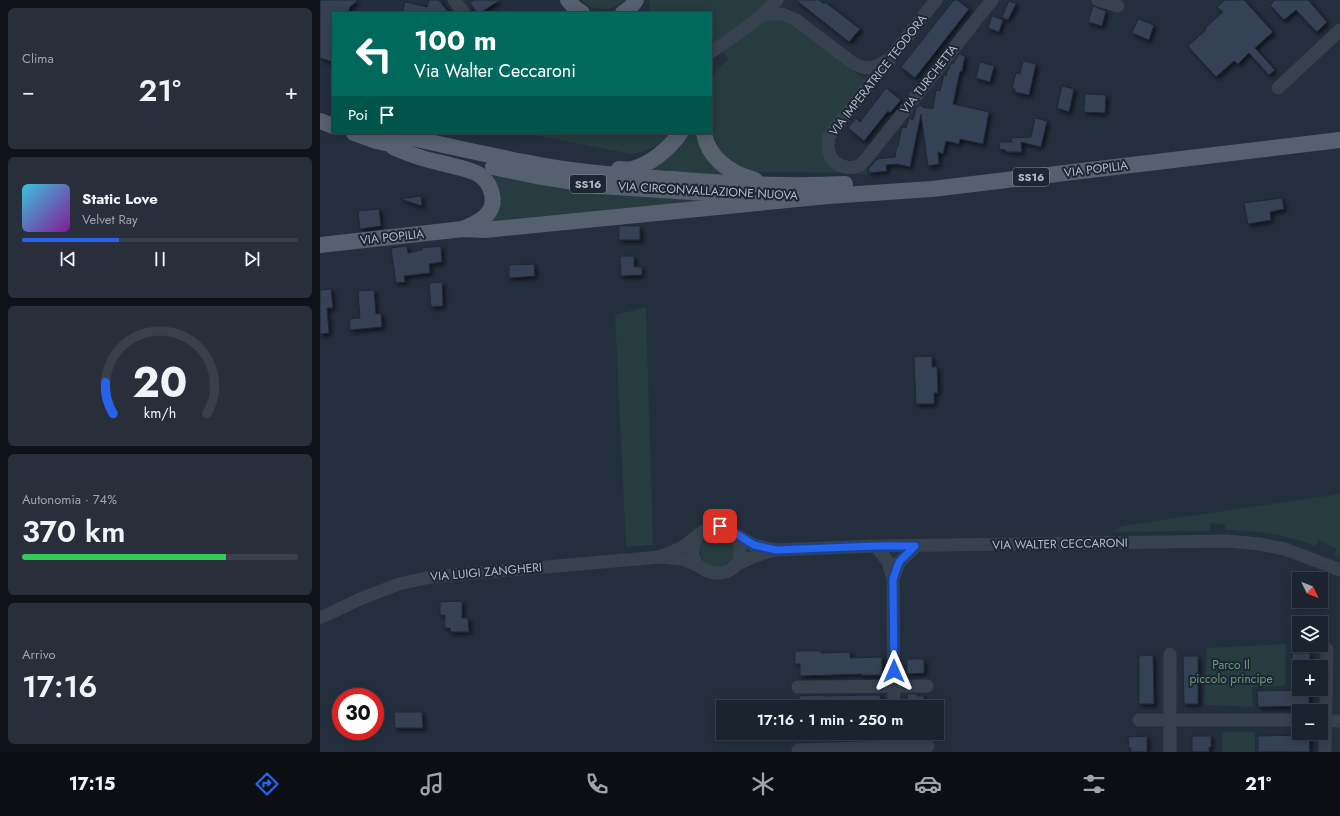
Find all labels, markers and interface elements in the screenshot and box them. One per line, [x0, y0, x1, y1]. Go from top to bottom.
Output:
street label: VIA IMPERATRICE TEODORA [825, 10, 931, 139]
text: 100 m [414, 20, 497, 61]
icon: left [348, 28, 400, 80]
street label: VIA TURCHETTA [896, 40, 962, 118]
text: Clima [22, 49, 54, 68]
text: Via Walter Ceccaroni [414, 58, 576, 84]
text: 21° [139, 69, 181, 112]
text: − [22, 75, 35, 107]
text: + [284, 75, 298, 107]
text: Poi [348, 104, 368, 126]
icon: arrive [376, 104, 398, 126]
street label: VIA POPILIA [1063, 156, 1129, 182]
road number: SS16 [1013, 168, 1049, 186]
road number: SS16 [570, 175, 606, 193]
street label: VIA CIRCONVALLAZIONE NUOVA [618, 177, 798, 205]
text: Static Love [82, 188, 158, 210]
text: Velvet Ray [82, 210, 138, 229]
street label: VIA POPILIA [359, 225, 425, 249]
icon: previous [57, 248, 79, 270]
icon: pause [149, 248, 171, 270]
icon: next [241, 248, 263, 270]
text: 20 [133, 352, 187, 413]
text: km/h [144, 403, 176, 423]
text: Autonomia · 74% [22, 490, 117, 509]
pin [703, 509, 737, 543]
text: 370 km [22, 510, 125, 553]
icon: arrive [709, 515, 731, 537]
street label: VIA WALTER CECCARONI [992, 534, 1128, 554]
street label: VIA LUIGI ZANGHERI [429, 558, 543, 586]
north arrow [1292, 572, 1328, 608]
map controls [1292, 572, 1328, 740]
button: layers [1292, 616, 1328, 652]
text: Arrivo [22, 645, 56, 664]
position arrow [873, 650, 915, 692]
park label: Parco Il piccolo principe [1189, 656, 1273, 688]
button: + [1292, 660, 1328, 696]
text: 17:16 [22, 665, 97, 708]
speed limit sign: 30 [332, 688, 384, 740]
button: − [1292, 704, 1328, 740]
text: 17:16 · 1 min · 250 m [757, 709, 903, 731]
icon: directions [253, 770, 281, 798]
icon: music [418, 770, 446, 798]
icon: phone [583, 770, 611, 798]
icon: climate [749, 770, 777, 798]
icon: car [914, 770, 942, 798]
icon: filters [1080, 770, 1108, 798]
text: 17:15 [69, 771, 115, 797]
text: 21° [1245, 771, 1271, 797]

